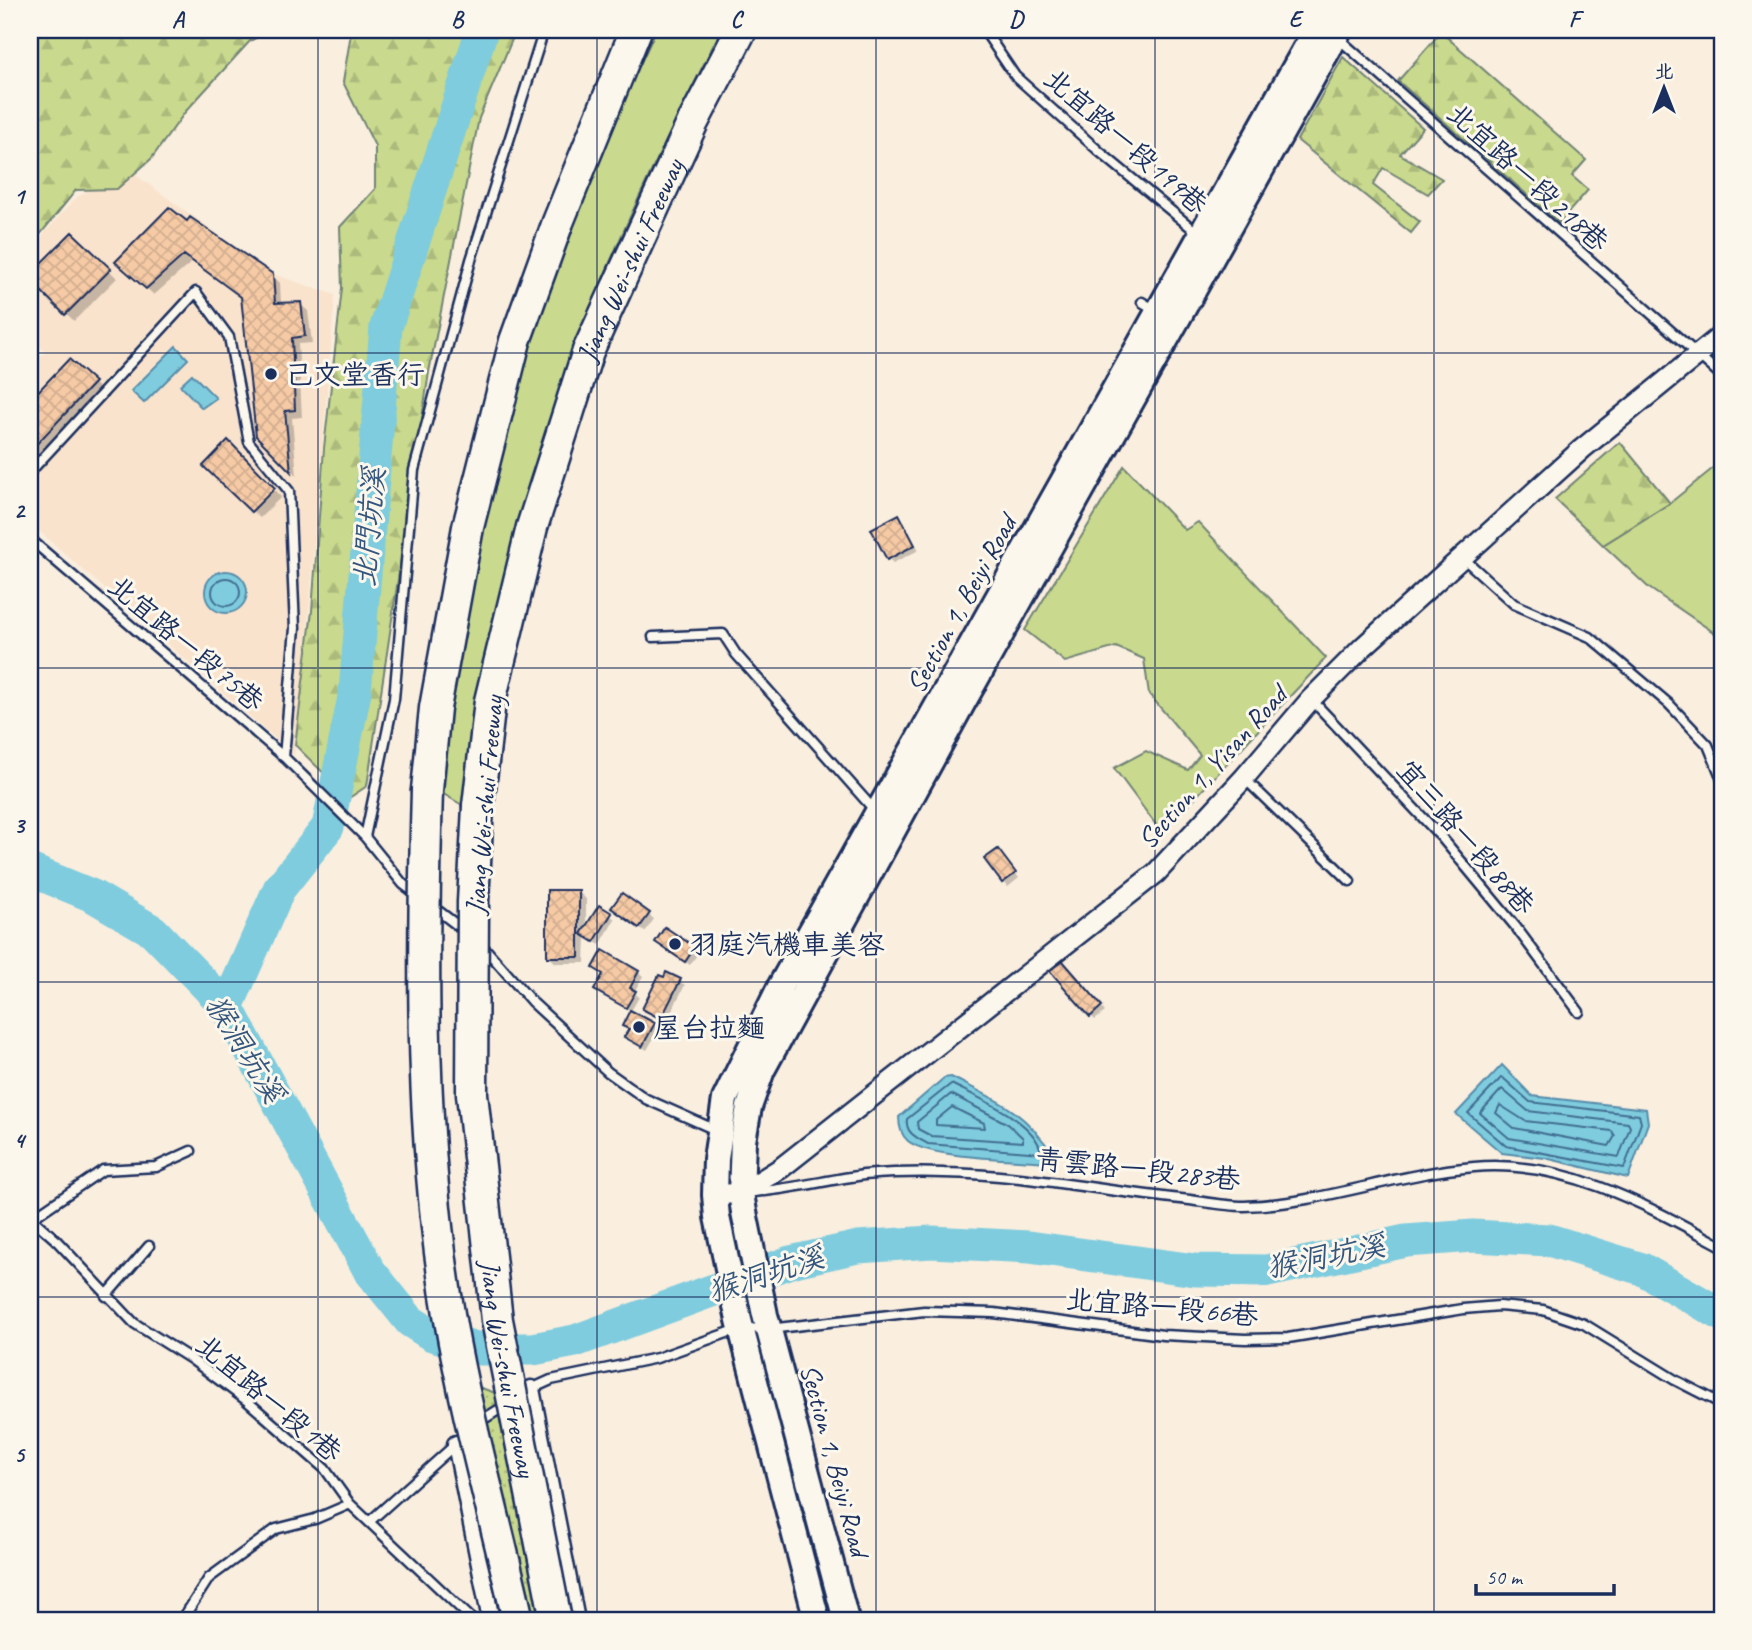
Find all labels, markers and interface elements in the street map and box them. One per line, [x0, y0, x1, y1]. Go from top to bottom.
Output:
text: A [172, 5, 186, 34]
text: B [451, 5, 465, 34]
text: C [731, 5, 745, 34]
text: D [1009, 5, 1025, 34]
text: E [1289, 5, 1305, 34]
text: F [1569, 5, 1585, 34]
north arrow [1630, 52, 1700, 122]
street label: 北宜路一段199巷 [1037, 60, 1216, 222]
text: 北 [1654, 60, 1674, 84]
street label: 北宜路一段218巷 [1440, 95, 1617, 260]
street label: Jiang Wei-shui Freeway [568, 151, 692, 368]
text: 1 [14, 182, 27, 211]
place label: 己文堂香行 [285, 357, 425, 392]
marker: 己文堂香行 [263, 366, 279, 382]
water label: 北門坑溪 [345, 464, 393, 588]
text: 2 [14, 496, 27, 525]
street label: Section 1, Beiyi Road [898, 506, 1026, 699]
street label: 北宜路一段75巷 [101, 567, 272, 719]
street label: Section 1, Yisan Road [1130, 675, 1297, 856]
street label: Jiang Wei-shui Freeway [457, 692, 511, 918]
street label: 宜三路一段88巷 [1389, 753, 1543, 922]
text: 3 [14, 811, 27, 840]
place label: 羽庭汽機車美容 [689, 927, 885, 962]
marker: 羽庭汽機車美容 [667, 936, 683, 952]
water label: 猴洞坑溪 [197, 988, 294, 1112]
place label: 屋台拉麵 [653, 1010, 765, 1045]
marker: 屋台拉麵 [631, 1019, 647, 1035]
text: 4 [14, 1126, 27, 1155]
street label: 青雲路一段283巷 [1034, 1141, 1243, 1197]
water label: 猴洞坑溪 [1263, 1226, 1390, 1286]
water label: 猴洞坑溪 [703, 1237, 831, 1311]
street label: Jiang Wei-shui Freeway [473, 1256, 545, 1482]
street label: 北宜路一段66巷 [1064, 1281, 1261, 1333]
street label: 北宜路一段1巷 [189, 1327, 350, 1470]
street label: Section 1, Beiyi Road [793, 1360, 878, 1564]
text: 5 [14, 1440, 26, 1469]
scale bar [1476, 1552, 1614, 1596]
text: 50 m [1486, 1564, 1524, 1590]

